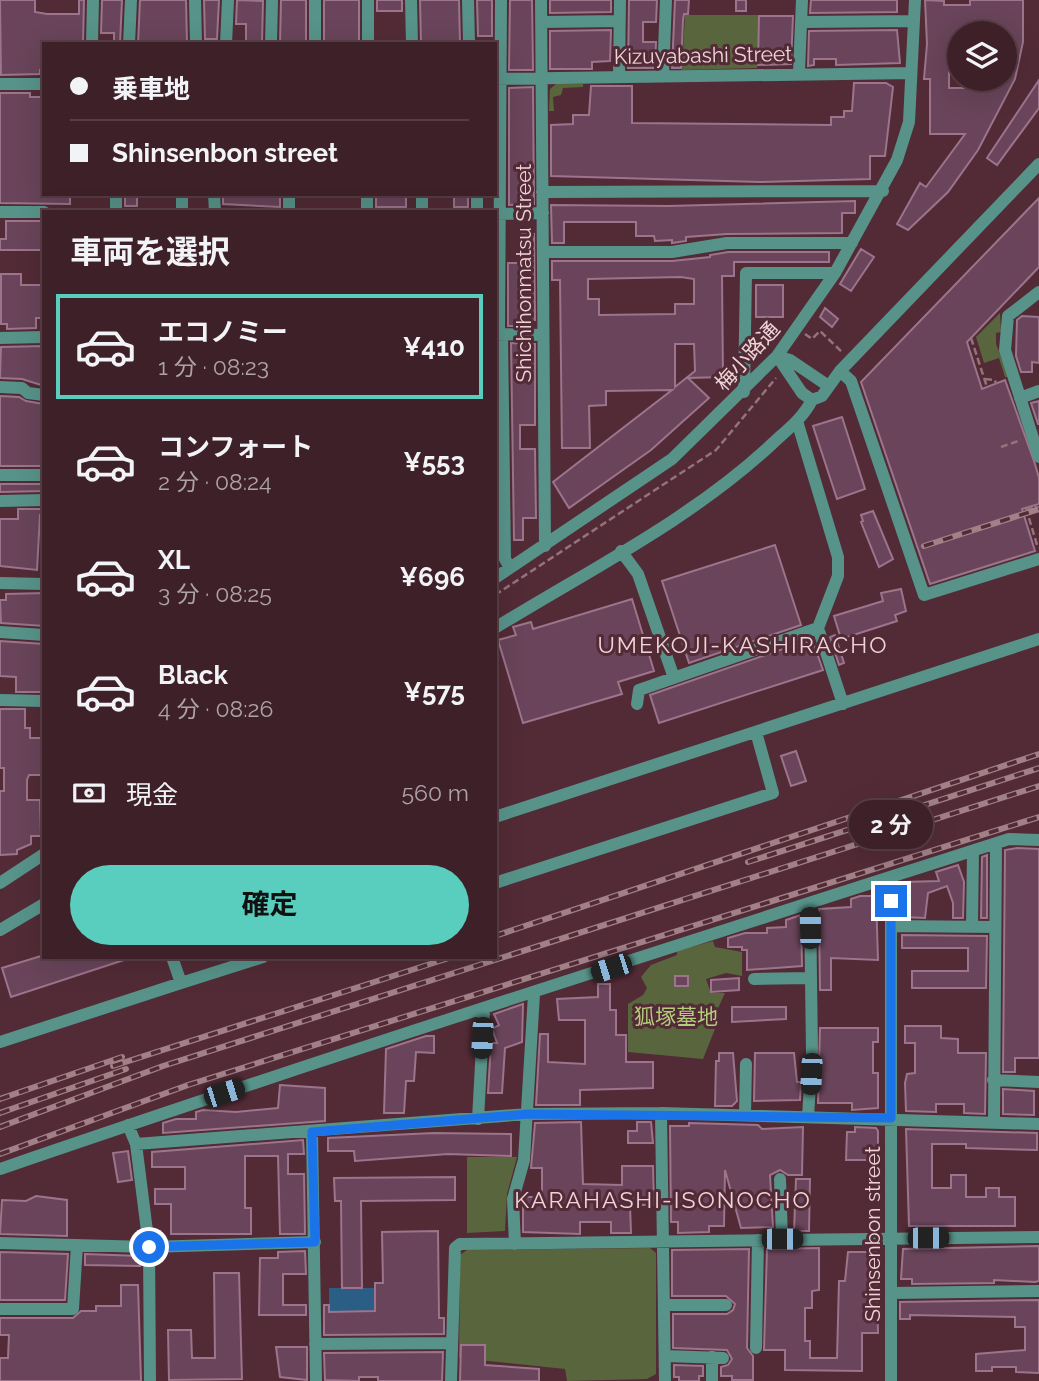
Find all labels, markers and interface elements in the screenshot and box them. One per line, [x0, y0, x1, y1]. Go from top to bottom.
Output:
map controls [947, 21, 1017, 91]
button: layers [947, 21, 1017, 91]
street label: Kizuyabashi Street [614, 41, 792, 69]
text: 乗車地 [112, 74, 190, 104]
text: Shinsenbon street [112, 138, 338, 168]
street label: Shichihonmatsu Street [511, 164, 536, 382]
text: 車両を選択 [70, 233, 230, 270]
icon: car [74, 315, 137, 378]
street label: 梅小路通 [710, 316, 784, 396]
text: エコノミー [158, 317, 288, 347]
text: ¥410 [403, 332, 465, 362]
text: 1 分 · 08:23 [158, 353, 269, 380]
icon: car [74, 430, 137, 493]
text: コンフォート [158, 432, 313, 462]
text: ¥553 [403, 447, 465, 477]
text: 2 分 · 08:24 [158, 468, 272, 495]
icon: car [74, 545, 137, 608]
text: XL [158, 545, 190, 575]
text: ¥696 [400, 562, 465, 592]
text: 3 分 · 08:25 [158, 580, 272, 607]
district label: UMEKOJI-KASHIRACHO [597, 631, 889, 658]
icon: car [74, 660, 137, 723]
text: Black [158, 660, 228, 690]
text: ¥575 [403, 677, 465, 707]
text: 4 分 · 08:26 [158, 695, 273, 722]
icon: cash [70, 774, 108, 812]
text: 560 m [402, 779, 469, 806]
text: 現金 [126, 780, 178, 810]
callout: 2 分 [849, 800, 933, 848]
text: 2 分 [870, 811, 912, 838]
button: 確定 [70, 865, 469, 945]
route end [875, 885, 907, 917]
car [800, 907, 821, 949]
car [588, 952, 635, 984]
park label: 狐塚墓地 [634, 1004, 718, 1029]
car [471, 1016, 494, 1060]
car [800, 1052, 823, 1096]
car [201, 1077, 248, 1109]
street label: Shinsenbon street [860, 1146, 885, 1322]
district label: KARAHASHI-ISONOCHO [514, 1186, 812, 1213]
car [908, 1228, 950, 1249]
car [762, 1229, 804, 1250]
route start [133, 1231, 165, 1263]

